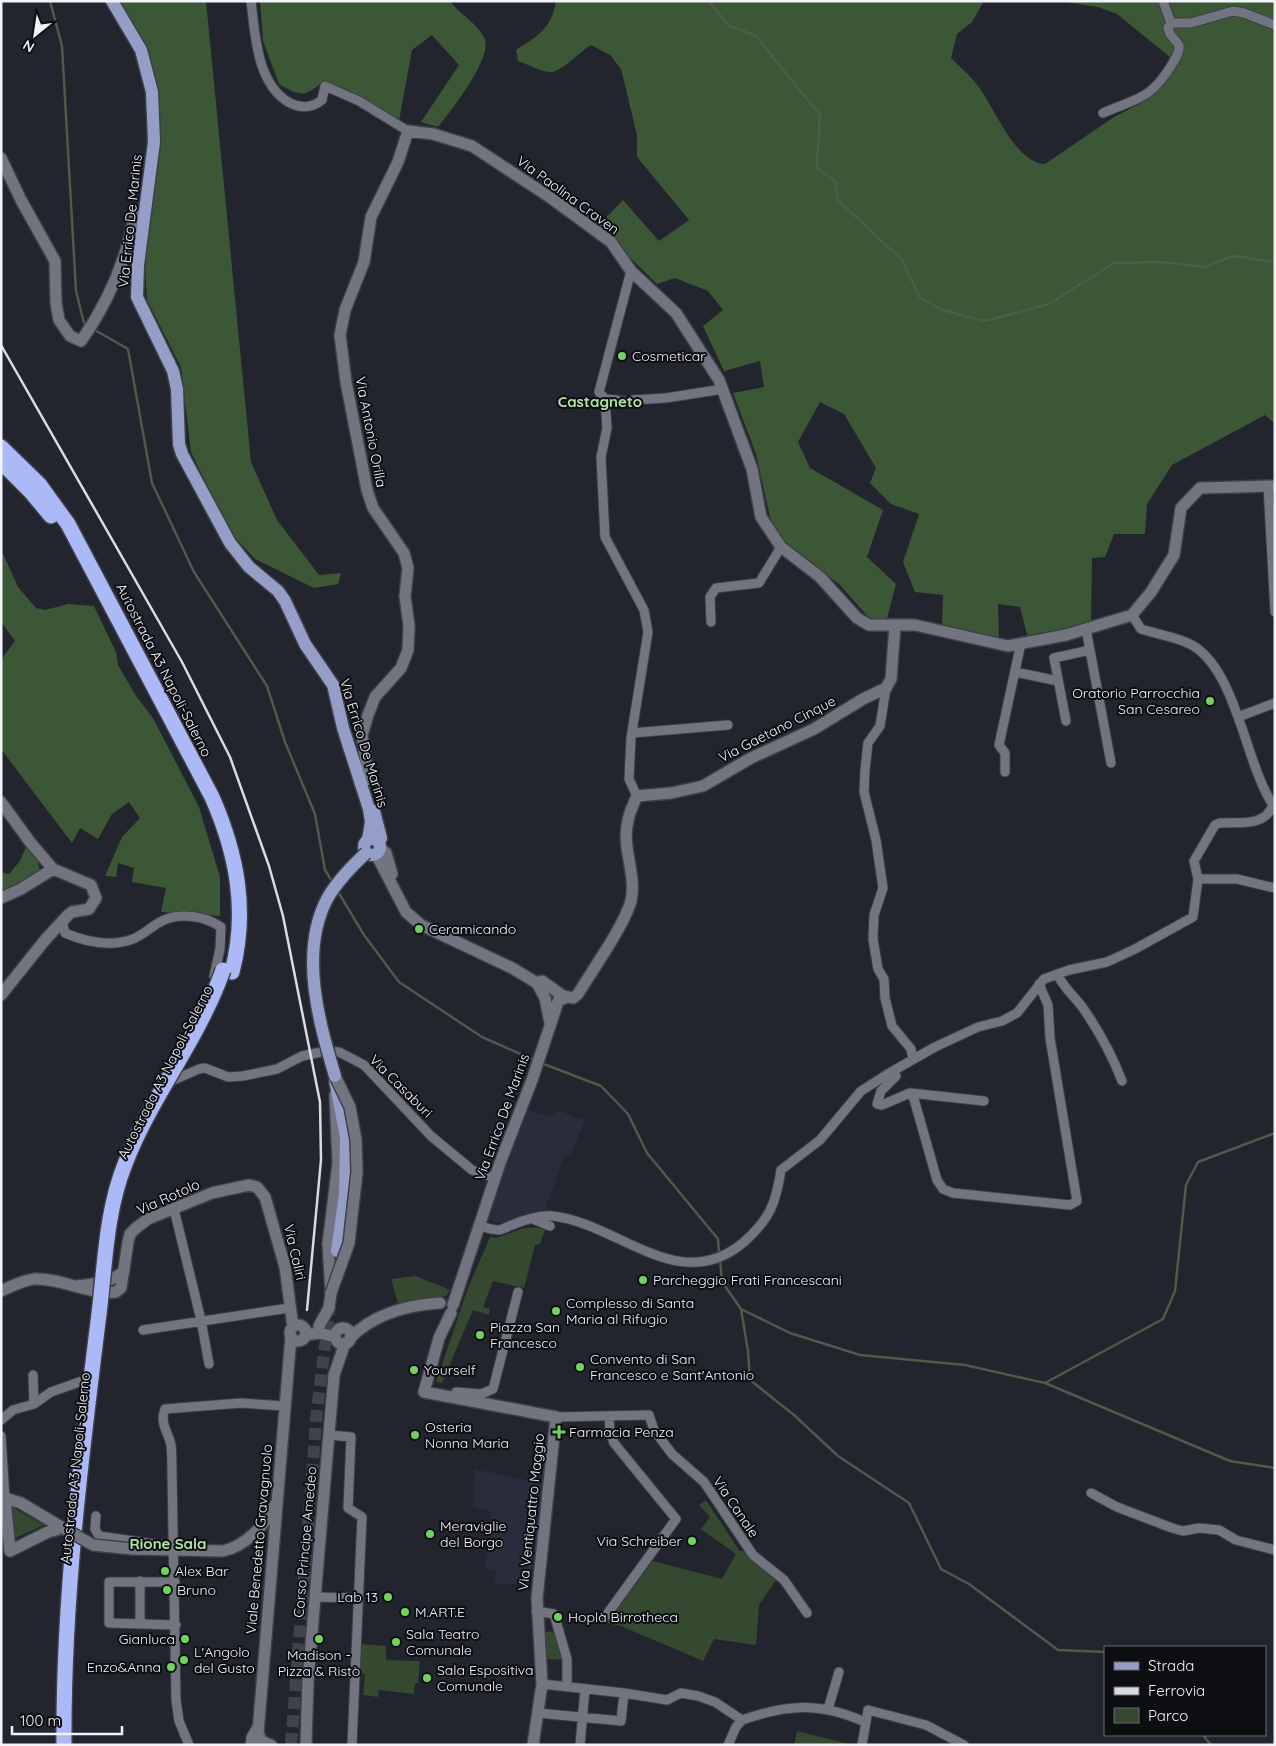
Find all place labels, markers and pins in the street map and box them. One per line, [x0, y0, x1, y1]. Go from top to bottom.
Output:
place label: Cosmeticar [632, 347, 706, 365]
marker: Cosmeticar [616, 350, 628, 362]
place label: Oratorio Parrocchia San Cesareo [1072, 684, 1200, 718]
marker: Oratorio Parrocchia San Cesareo [1204, 695, 1216, 707]
place label: Ceramicando [429, 920, 516, 938]
marker: Ceramicando [413, 923, 425, 935]
place label: Parcheggio Frati Francescani [653, 1271, 842, 1289]
marker: Parcheggio Frati Francescani [637, 1274, 649, 1286]
place label: Complesso di Santa Maria al Rifugio [566, 1294, 694, 1328]
marker: Complesso di Santa Maria al Rifugio [550, 1305, 562, 1317]
place label: Piazza San Francesco [490, 1318, 560, 1352]
marker: Piazza San Francesco [474, 1329, 486, 1341]
place label: Convento di San Francesco e Sant'Antonio [590, 1350, 754, 1384]
place label: Yourself [424, 1361, 476, 1379]
marker: Convento di San Francesco e Sant'Antonio [574, 1361, 586, 1373]
marker: Yourself [408, 1364, 420, 1376]
place label: Osteria Nonna Maria [425, 1418, 509, 1452]
place label: Farmacia Penza [569, 1423, 674, 1441]
marker: Farmacia Penza [553, 1426, 565, 1438]
marker: Osteria Nonna Maria [409, 1429, 421, 1441]
place label: Meraviglie del Borgo [440, 1517, 506, 1551]
marker: Meraviglie del Borgo [424, 1528, 436, 1540]
place label: Via Schreiber [597, 1532, 683, 1550]
marker: Via Schreiber [686, 1535, 698, 1547]
place label: Alex Bar [175, 1562, 229, 1580]
marker: Alex Bar [159, 1565, 171, 1577]
place label: Bruno [177, 1581, 216, 1599]
marker: Bruno [161, 1584, 173, 1596]
place label: Lab 13 [337, 1588, 378, 1606]
marker: Lab 13 [382, 1591, 394, 1603]
place label: M.ART.E [415, 1603, 465, 1621]
marker: M.ART.E [399, 1606, 411, 1618]
place label: Hoplà Birrotheca [568, 1608, 678, 1626]
marker: Hoplà Birrotheca [552, 1611, 564, 1623]
place label: Sala Teatro Comunale [406, 1625, 479, 1659]
place label: Gianluca [119, 1630, 175, 1648]
marker: Gianluca [179, 1633, 191, 1645]
marker: Madison - Pizza & Ristò [313, 1633, 325, 1645]
marker: Sala Teatro Comunale [390, 1636, 402, 1648]
place label: L'Angolo del Gusto [194, 1643, 255, 1677]
place label: Madison - Pizza & Ristò [278, 1646, 360, 1680]
marker: L'Angolo del Gusto [178, 1654, 190, 1666]
place label: Enzo&Anna [87, 1658, 161, 1676]
marker: Enzo&Anna [165, 1661, 177, 1673]
place label: Sala Espositiva Comunale [437, 1661, 534, 1695]
marker: Sala Espositiva Comunale [421, 1672, 433, 1684]

